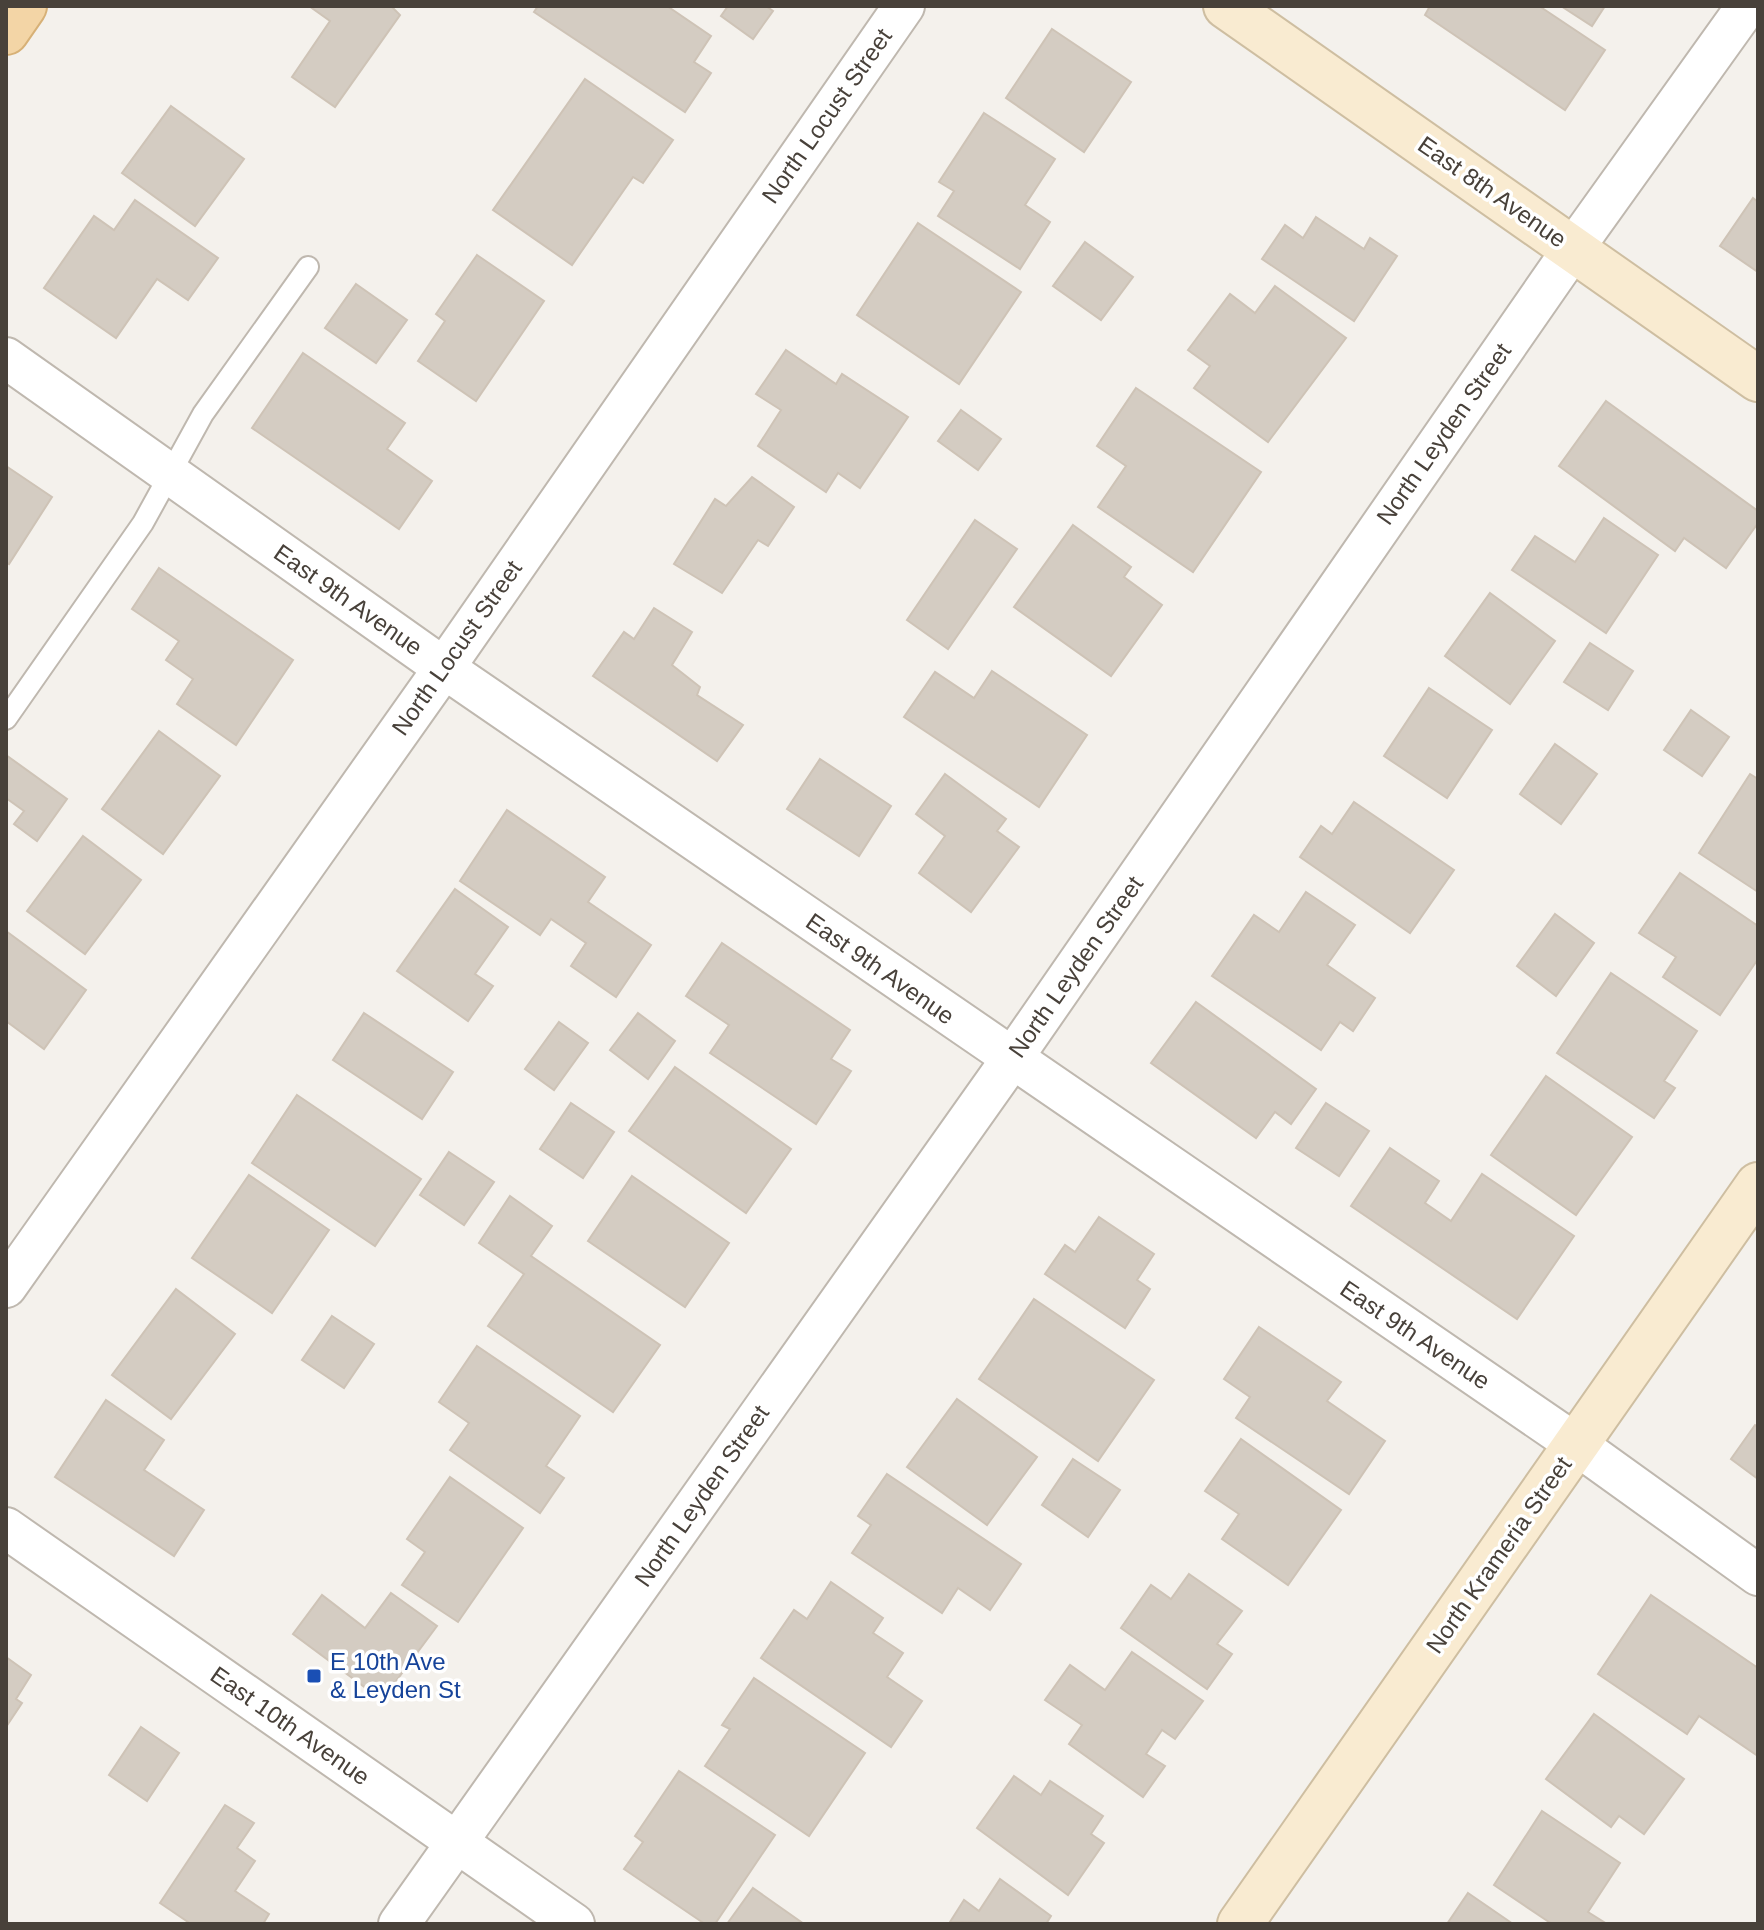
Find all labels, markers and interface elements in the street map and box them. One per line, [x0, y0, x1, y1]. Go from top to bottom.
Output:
street label: North Locust Street [756, 23, 897, 208]
street label: East 8th Avenue [1413, 131, 1571, 253]
street label: North Leyden Street [1371, 338, 1516, 529]
street label: East 9th Avenue [269, 539, 427, 661]
street label: North Locust Street [386, 555, 527, 740]
street label: North Leyden Street [1003, 871, 1148, 1062]
street label: East 9th Avenue [801, 908, 959, 1030]
street label: East 9th Avenue [1335, 1275, 1495, 1395]
street label: North Leyden Street [629, 1400, 774, 1591]
street label: North Krameria Street [1421, 1451, 1577, 1658]
place label: E 10th Ave & Leyden St [330, 1648, 461, 1703]
street label: East 10th Avenue [206, 1661, 375, 1790]
marker: E 10th Ave & Leyden St [305, 1667, 323, 1685]

